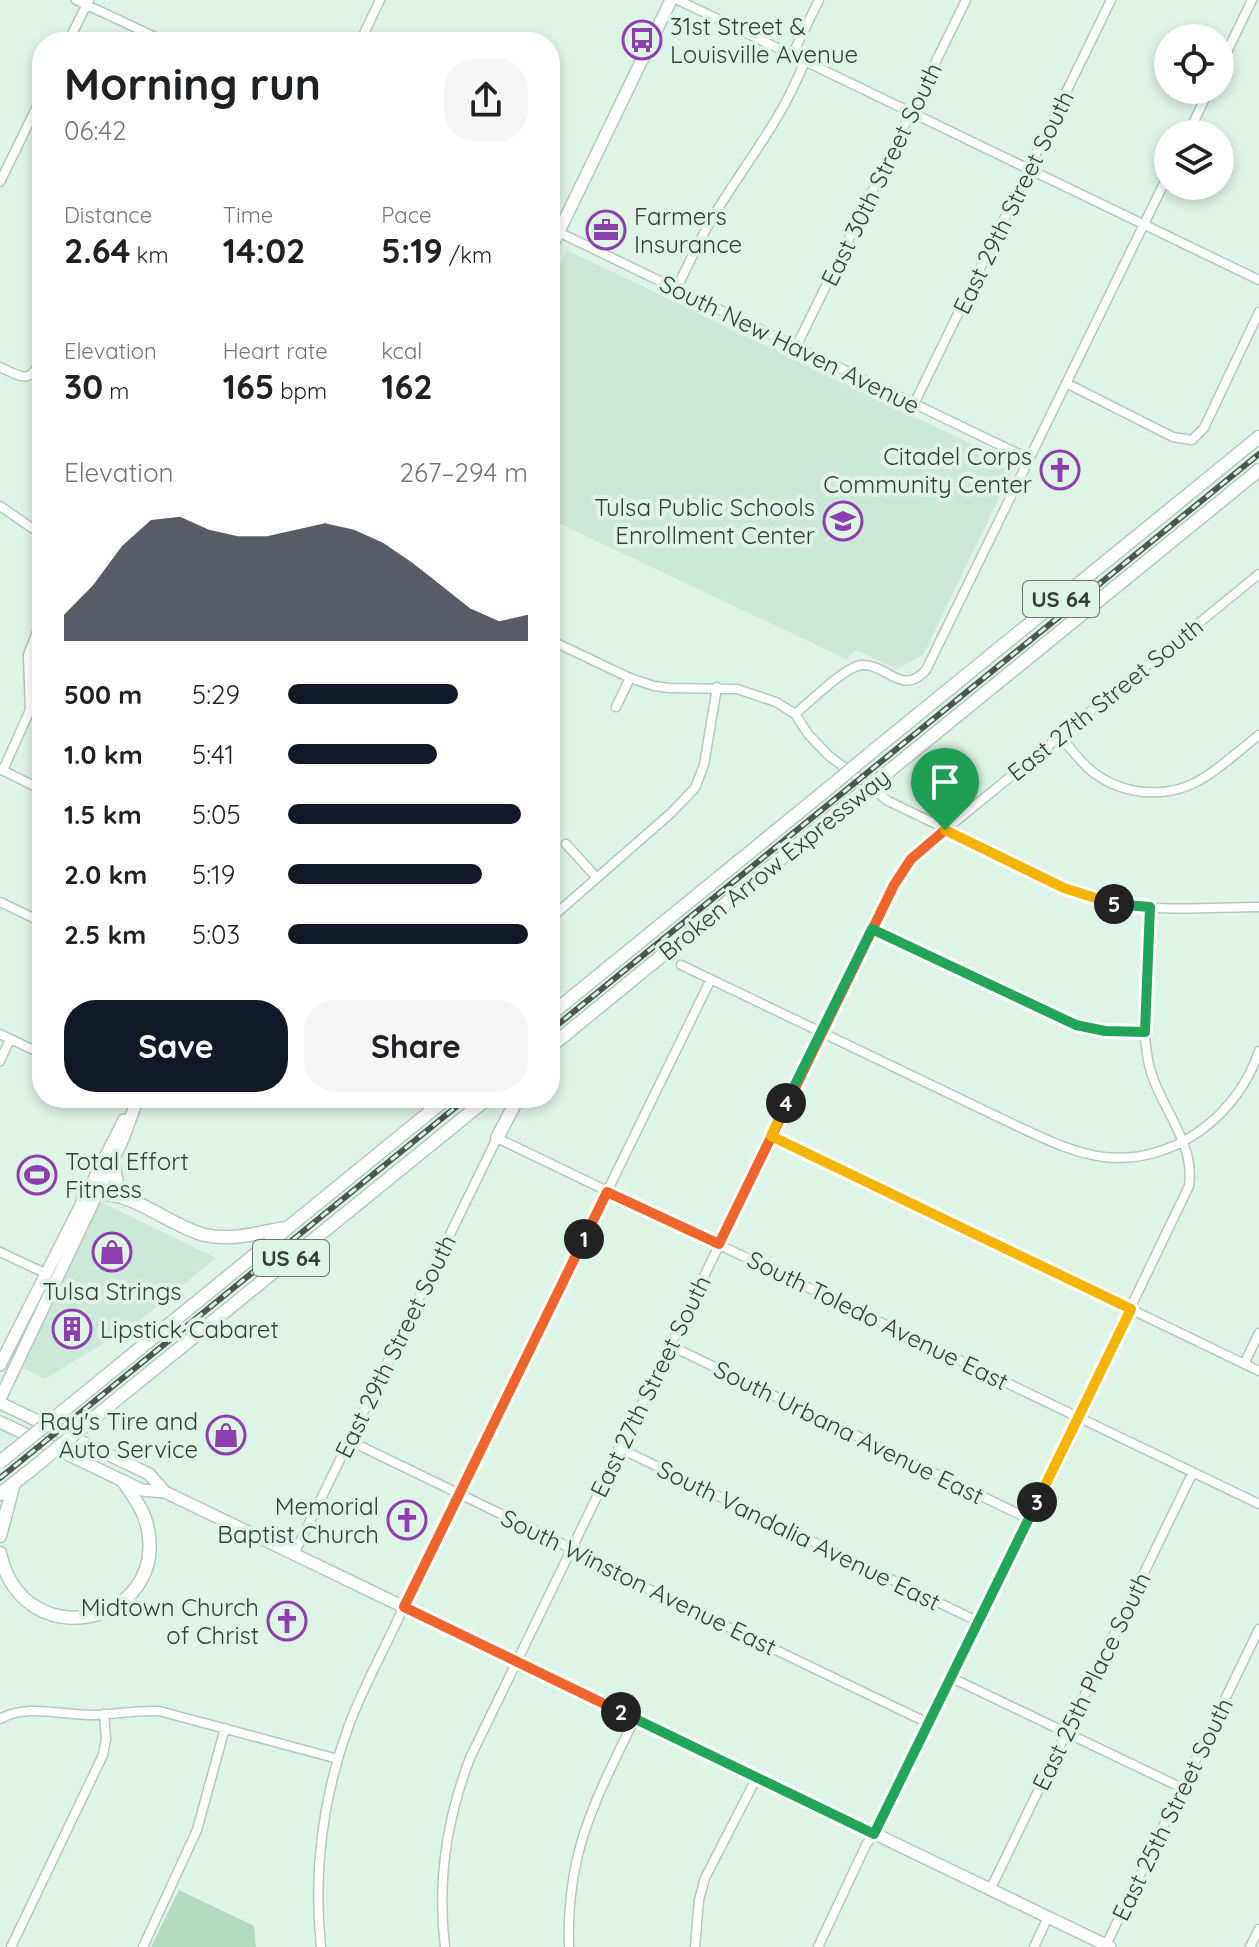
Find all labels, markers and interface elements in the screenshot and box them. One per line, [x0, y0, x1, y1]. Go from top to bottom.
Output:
place label: 31st Street & Louisville Avenue [670, 11, 858, 69]
bus stop icon: 31st Street & Louisville Avenue [621, 19, 663, 61]
map controls [1154, 24, 1234, 200]
button: locate [1154, 24, 1234, 104]
text: Morning run [64, 56, 321, 111]
street label: East 30th Street South [814, 57, 948, 291]
button: share [444, 58, 528, 142]
street label: East 29th Street South [946, 85, 1080, 319]
text: 06:42 [64, 114, 126, 147]
button: layers [1154, 120, 1234, 200]
text: Distance [64, 201, 152, 229]
text: Time [223, 201, 273, 229]
text: Pace [381, 201, 432, 229]
place label: Farmers Insurance [634, 201, 742, 259]
office icon: Farmers Insurance [585, 209, 627, 251]
text: 2.64 [64, 229, 131, 272]
text: 14:02 [223, 229, 305, 272]
text: 5:19 [381, 229, 443, 272]
text: km [131, 241, 168, 269]
text: /km [443, 241, 492, 269]
street label: South New Haven Avenue [655, 268, 925, 420]
text: Elevation [64, 337, 157, 365]
text: Heart rate [223, 337, 328, 365]
text: kcal [381, 337, 422, 365]
text: 30 [64, 365, 103, 408]
text: 165 [223, 365, 274, 408]
text: 162 [381, 365, 433, 408]
text: m [103, 377, 129, 405]
text: bpm [274, 377, 327, 405]
place label: Citadel Corps Community Center [823, 441, 1032, 499]
church icon: Citadel Corps Community Center [1039, 449, 1081, 491]
text: Elevation [64, 456, 174, 489]
text: 267–294 m [400, 456, 528, 489]
place label: Tulsa Public Schools Enrollment Center [594, 492, 815, 550]
school or university icon: Tulsa Public Schools Enrollment Center [822, 500, 864, 542]
road number: US 64 [1023, 581, 1099, 617]
street label: East 27th Street South [1001, 611, 1209, 787]
text: 500 m [64, 678, 142, 711]
text: 5:29 [192, 678, 240, 711]
text: 1.0 km [64, 738, 143, 771]
text: 5:41 [192, 738, 234, 771]
pin [911, 748, 979, 830]
icon: arrive [923, 760, 967, 804]
street label: Broken Arrow Expressway [652, 762, 896, 966]
text: 1.5 km [64, 798, 142, 831]
text: 5:05 [192, 798, 241, 831]
text: 2.0 km [64, 858, 147, 891]
text: 5:19 [192, 858, 235, 891]
pin: 5 [1094, 884, 1134, 924]
text: 5 [1108, 890, 1120, 918]
text: 2.5 km [64, 918, 146, 951]
text: 5:03 [192, 918, 240, 951]
button: Save [64, 1000, 288, 1092]
button: Share [304, 1000, 528, 1092]
pin: 4 [766, 1083, 806, 1123]
text: 4 [780, 1089, 792, 1117]
place label: Total Effort Fitness [65, 1146, 189, 1204]
sports icon: Total Effort Fitness [16, 1154, 58, 1196]
pin: 1 [564, 1219, 604, 1259]
text: 1 [580, 1225, 588, 1253]
street label: East 29th Street South [328, 1229, 462, 1463]
shop icon: Tulsa Strings [91, 1231, 133, 1273]
road number: US 64 [253, 1240, 329, 1276]
street label: South Toledo Avenue East [743, 1244, 1013, 1396]
street label: East 27th Street South [583, 1270, 717, 1502]
place label: Tulsa Strings [42, 1276, 182, 1306]
building icon: Lipstick Cabaret [51, 1308, 93, 1350]
place label: Lipstick Cabaret [100, 1314, 279, 1344]
street label: South Urbana Avenue East [709, 1354, 989, 1510]
place label: Ray's Tire and Auto Service [40, 1406, 198, 1464]
shop icon: Ray's Tire and Auto Service [205, 1414, 247, 1456]
street label: South Vandalia Avenue East [653, 1453, 945, 1617]
pin: 3 [1017, 1482, 1057, 1522]
text: 3 [1031, 1488, 1043, 1516]
place label: Memorial Baptist Church [217, 1491, 379, 1549]
church icon: Memorial Baptist Church [386, 1499, 428, 1541]
street label: South Winston Avenue East [496, 1502, 782, 1662]
street label: East 25th Place South [1025, 1567, 1157, 1795]
place label: Midtown Church of Christ [81, 1592, 259, 1650]
church icon: Midtown Church of Christ [266, 1600, 308, 1642]
pin: 2 [601, 1692, 641, 1732]
street label: East 25th Street South [1105, 1693, 1239, 1925]
text: 2 [615, 1698, 627, 1726]

